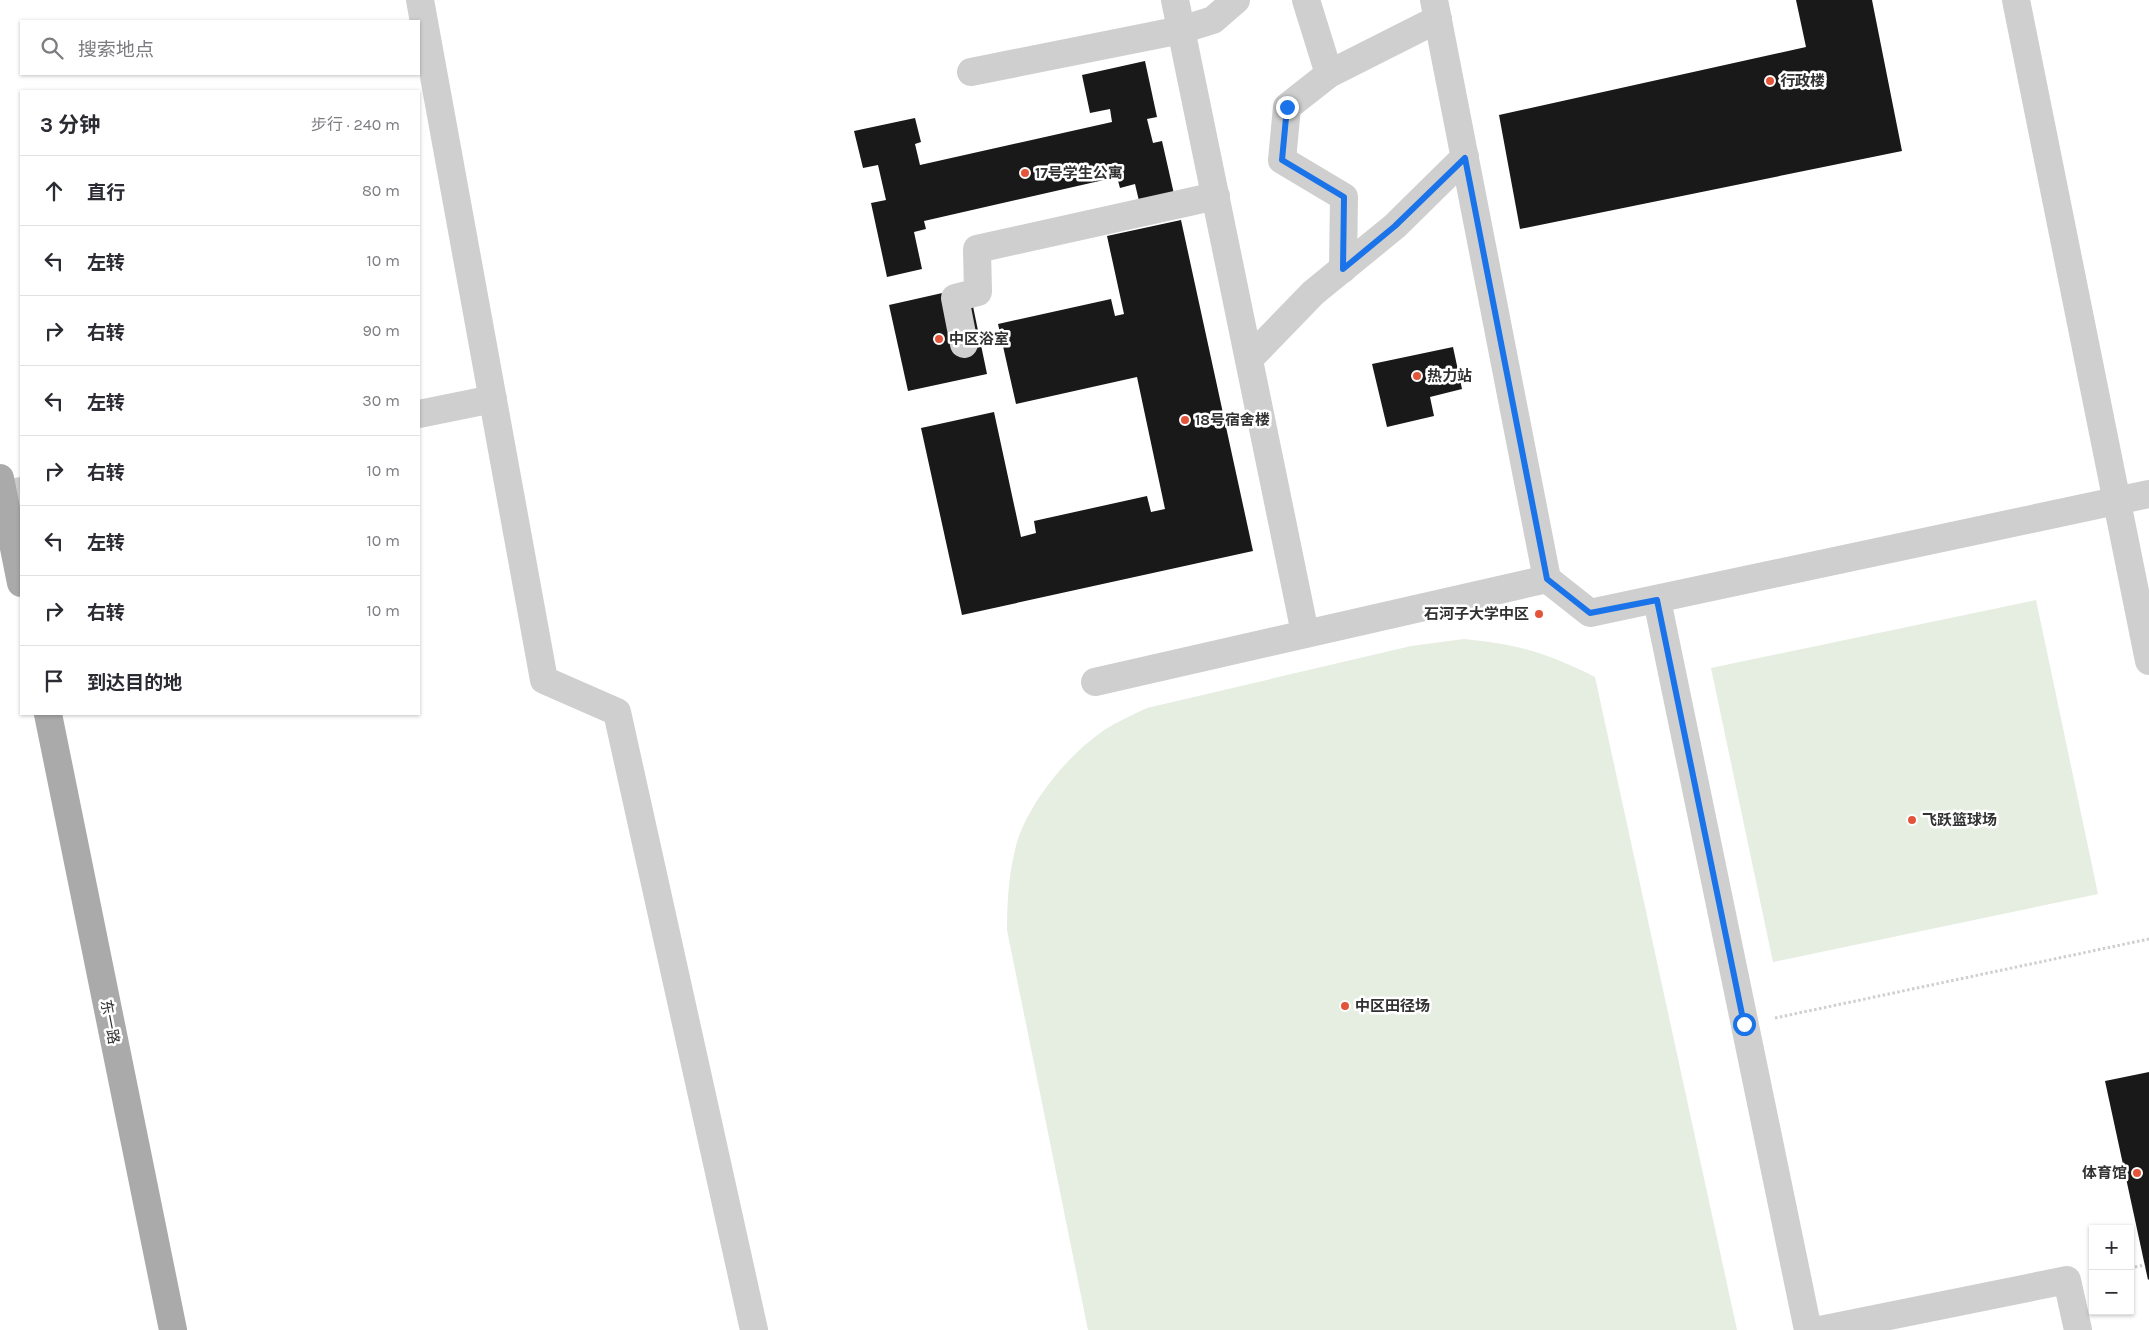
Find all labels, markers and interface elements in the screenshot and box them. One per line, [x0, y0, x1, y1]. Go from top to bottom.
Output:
search box [20, 20, 420, 75]
icon: search [38, 34, 66, 62]
text: 搜索地点 [78, 39, 154, 61]
place label: 行政楼 [1780, 72, 1825, 90]
marker: 行政楼 [1764, 75, 1776, 87]
route end [1276, 96, 1299, 119]
text: 3 分钟 [40, 113, 100, 137]
text: 步行 · 240 m [311, 115, 400, 134]
place label: 17号学生公寓 [1035, 164, 1123, 182]
marker: 17号学生公寓 [1019, 167, 1031, 179]
icon: ahead [40, 177, 68, 205]
text: 80 m [362, 181, 400, 200]
text: 直行 [87, 182, 125, 204]
icon: left [40, 247, 68, 275]
text: 10 m [366, 251, 400, 270]
text: 左转 [87, 252, 125, 274]
icon: right [40, 317, 68, 345]
text: 90 m [362, 321, 400, 340]
text: 右转 [87, 322, 125, 344]
place label: 中区浴室 [949, 330, 1009, 348]
marker: 中区浴室 [933, 333, 945, 345]
place label: 热力站 [1427, 367, 1472, 385]
marker: 热力站 [1411, 370, 1423, 382]
icon: left [40, 387, 68, 415]
text: 30 m [362, 391, 400, 410]
text: 左转 [87, 392, 125, 414]
place label: 18号宿舍楼 [1195, 411, 1270, 429]
marker: 18号宿舍楼 [1179, 414, 1191, 426]
icon: right [40, 457, 68, 485]
text: 10 m [366, 461, 400, 480]
text: 右转 [87, 462, 125, 484]
icon: left [40, 527, 68, 555]
text: 10 m [366, 531, 400, 550]
text: 左转 [87, 532, 125, 554]
icon: right [40, 597, 68, 625]
text: 10 m [366, 601, 400, 620]
text: 右转 [87, 602, 125, 624]
place label: 石河子大学中区 [1424, 605, 1529, 623]
marker: 石河子大学中区 [1533, 608, 1545, 620]
icon: arrive [40, 667, 68, 695]
text: 到达目的地 [87, 672, 182, 694]
place label: 飞跃篮球场 [1922, 811, 1997, 829]
marker: 飞跃篮球场 [1906, 814, 1918, 826]
place label: 中区田径场 [1355, 997, 1430, 1015]
street label: 东一路 [97, 998, 123, 1046]
marker: 中区田径场 [1339, 1000, 1351, 1012]
route start [1733, 1013, 1756, 1036]
place label: 体育馆 [2082, 1164, 2127, 1182]
marker: 体育馆 [2131, 1167, 2143, 1179]
map controls [2089, 1225, 2134, 1315]
button: + [2089, 1225, 2134, 1270]
button: − [2089, 1270, 2134, 1315]

